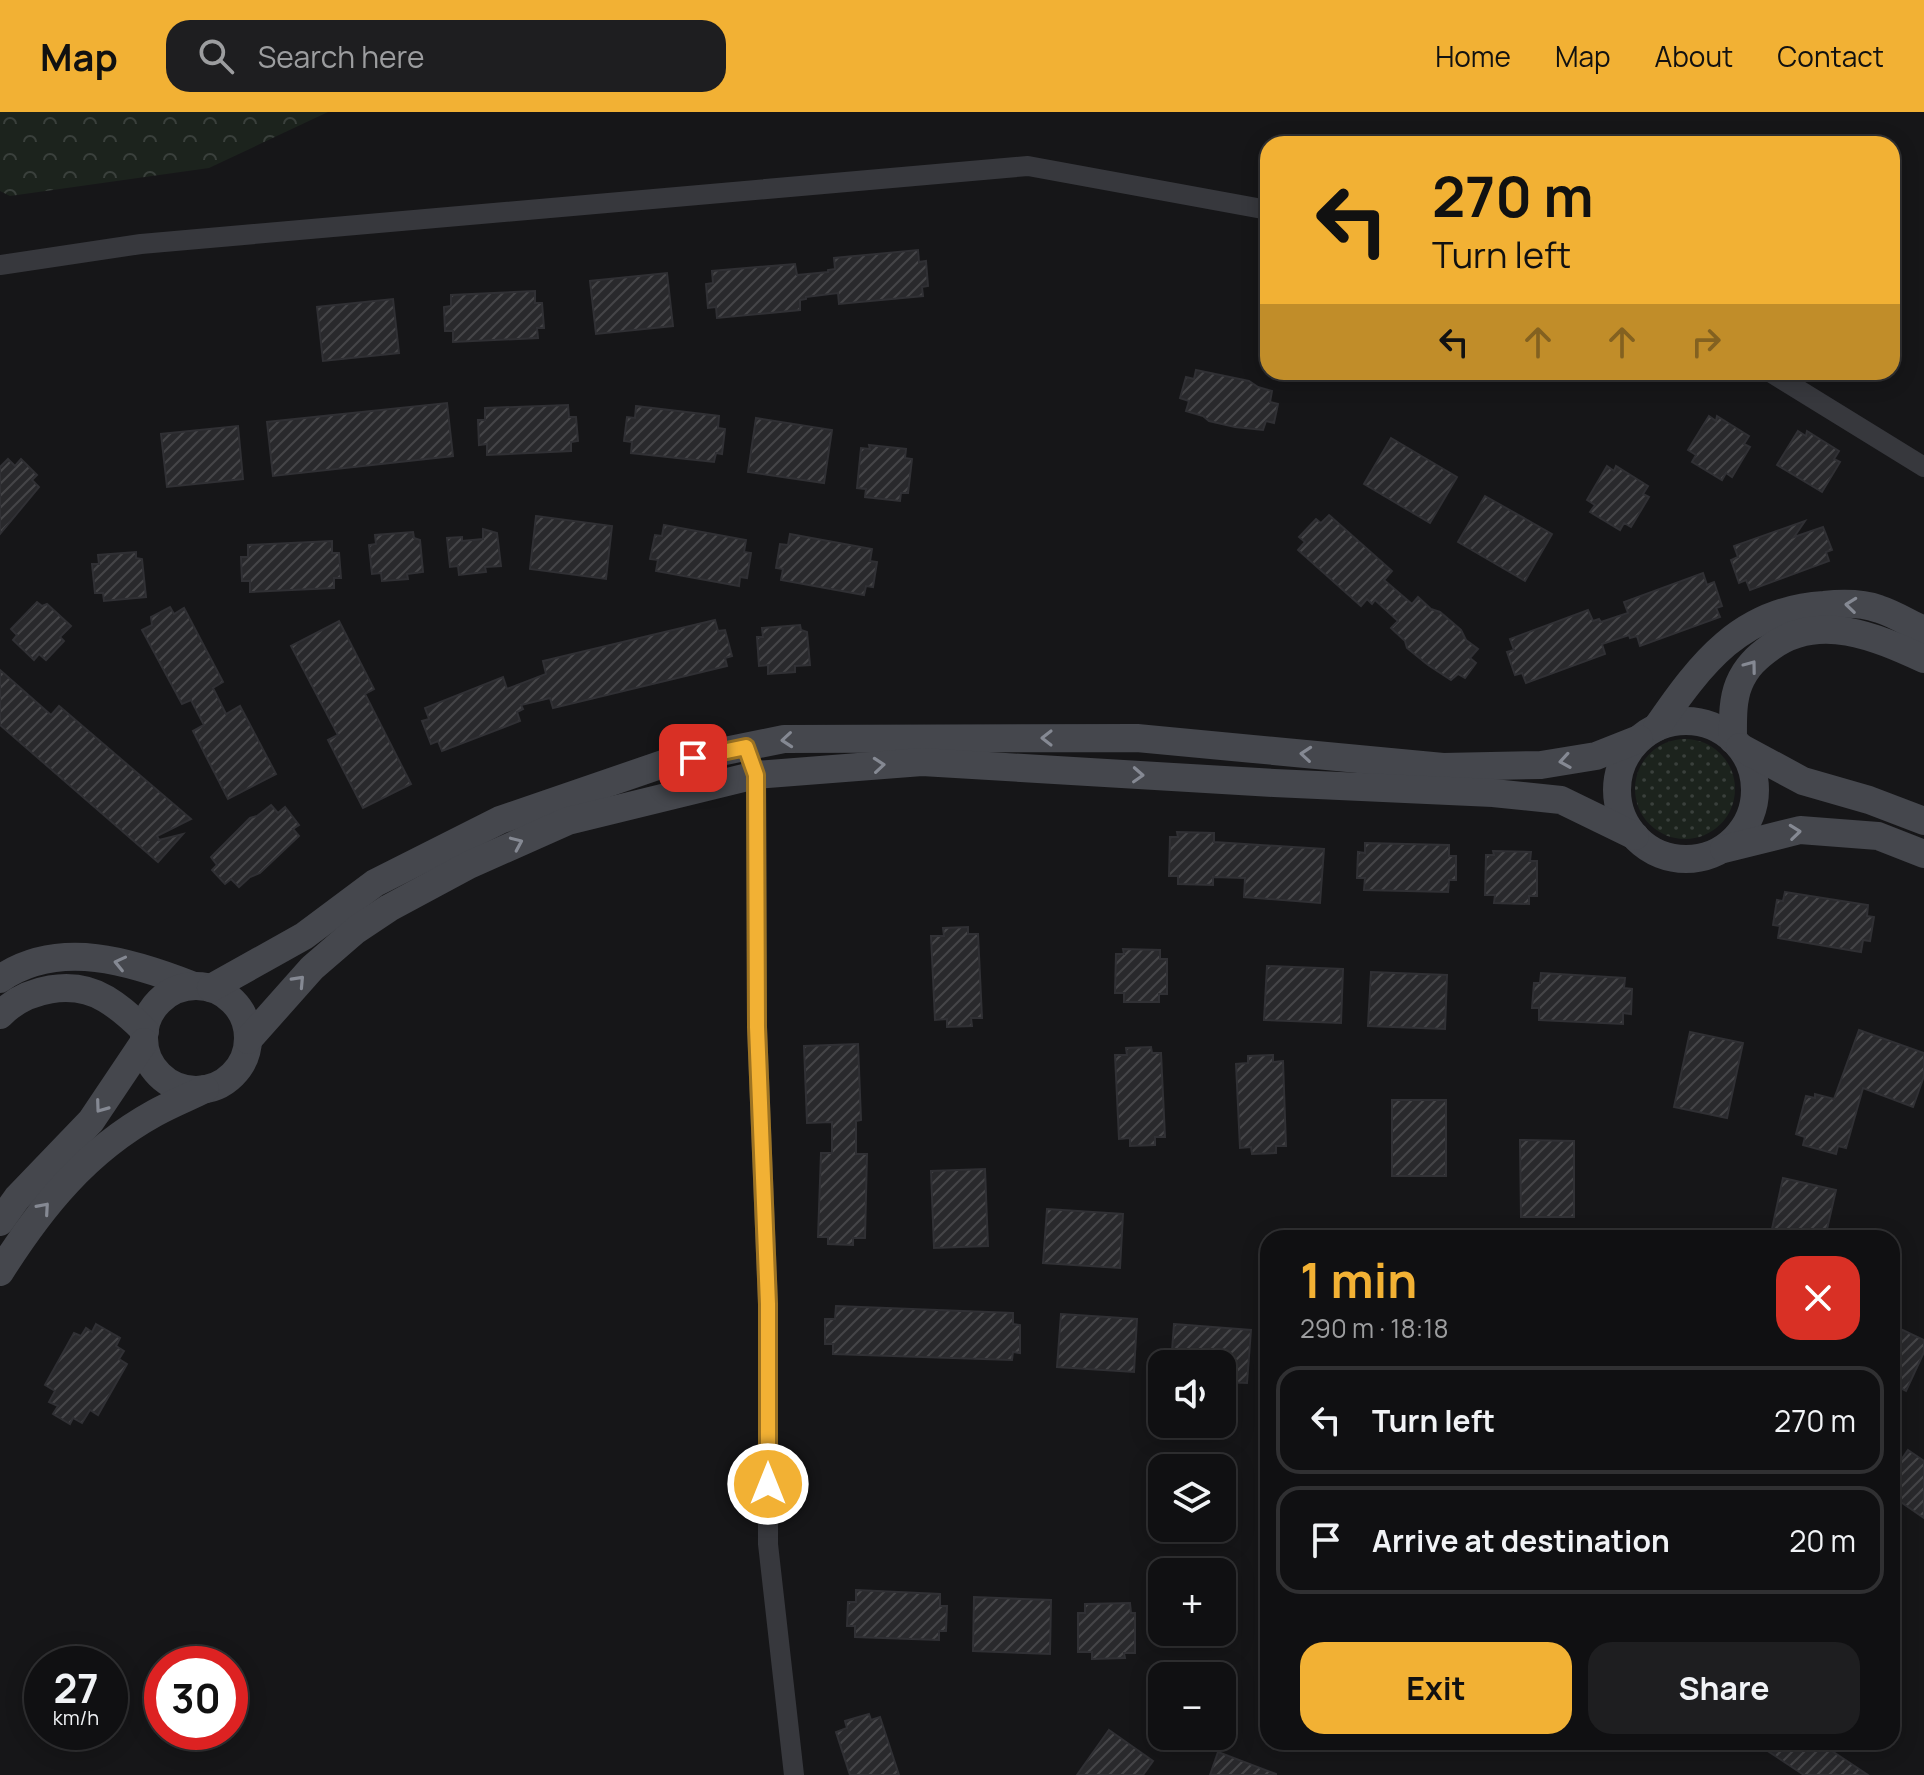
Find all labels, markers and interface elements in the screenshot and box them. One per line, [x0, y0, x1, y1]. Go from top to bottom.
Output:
search box [166, 20, 726, 92]
text: Map [40, 30, 118, 82]
icon: search [194, 34, 238, 78]
text: Search here [258, 36, 425, 77]
text: Home [1435, 37, 1511, 75]
text: Map [1555, 37, 1611, 75]
text: About [1655, 37, 1733, 75]
text: Contact [1777, 37, 1884, 75]
text: 270 m [1432, 157, 1594, 234]
icon: left [1300, 168, 1404, 272]
text: Turn left [1432, 230, 1571, 279]
icon: left [1432, 320, 1476, 364]
icon: ahead [1516, 320, 1560, 364]
icon: ahead [1600, 320, 1644, 364]
icon: right [1684, 320, 1728, 364]
one-way arrow [1844, 597, 1857, 614]
one-way arrow [1741, 660, 1756, 675]
pin [659, 724, 727, 792]
one-way arrow [1040, 729, 1053, 747]
one-way arrow [780, 731, 793, 748]
icon: arrive [671, 736, 715, 780]
one-way arrow [1299, 746, 1312, 763]
one-way arrow [1558, 751, 1572, 768]
one-way arrow [873, 757, 886, 774]
one-way arrow [1132, 766, 1145, 783]
one-way arrow [1789, 824, 1802, 841]
one-way arrow [509, 837, 523, 853]
one-way arrow [113, 955, 127, 972]
one-way arrow [290, 976, 304, 991]
one-way arrow [96, 1099, 111, 1113]
one-way arrow [34, 1202, 49, 1217]
text: 1 min [1300, 1247, 1417, 1312]
button: close [1776, 1256, 1860, 1340]
text: 290 m · 18:18 [1300, 1310, 1449, 1346]
map controls [1148, 1350, 1236, 1750]
button: sound [1148, 1350, 1236, 1438]
icon: left [1304, 1398, 1348, 1442]
text: Turn left [1372, 1400, 1495, 1441]
text: 270 m [1774, 1400, 1856, 1441]
position arrow [726, 1442, 810, 1526]
button: layers [1148, 1454, 1236, 1542]
icon: arrive [1304, 1518, 1348, 1562]
text: Arrive at destination [1372, 1520, 1670, 1561]
text: 20 m [1789, 1520, 1856, 1561]
button: + [1148, 1558, 1236, 1646]
button: Exit [1300, 1642, 1572, 1734]
button: Share [1588, 1642, 1860, 1734]
speed limit sign: 30 [144, 1646, 248, 1750]
text: 27 [53, 1660, 99, 1715]
button: − [1148, 1662, 1236, 1750]
text: km/h [53, 1704, 99, 1731]

